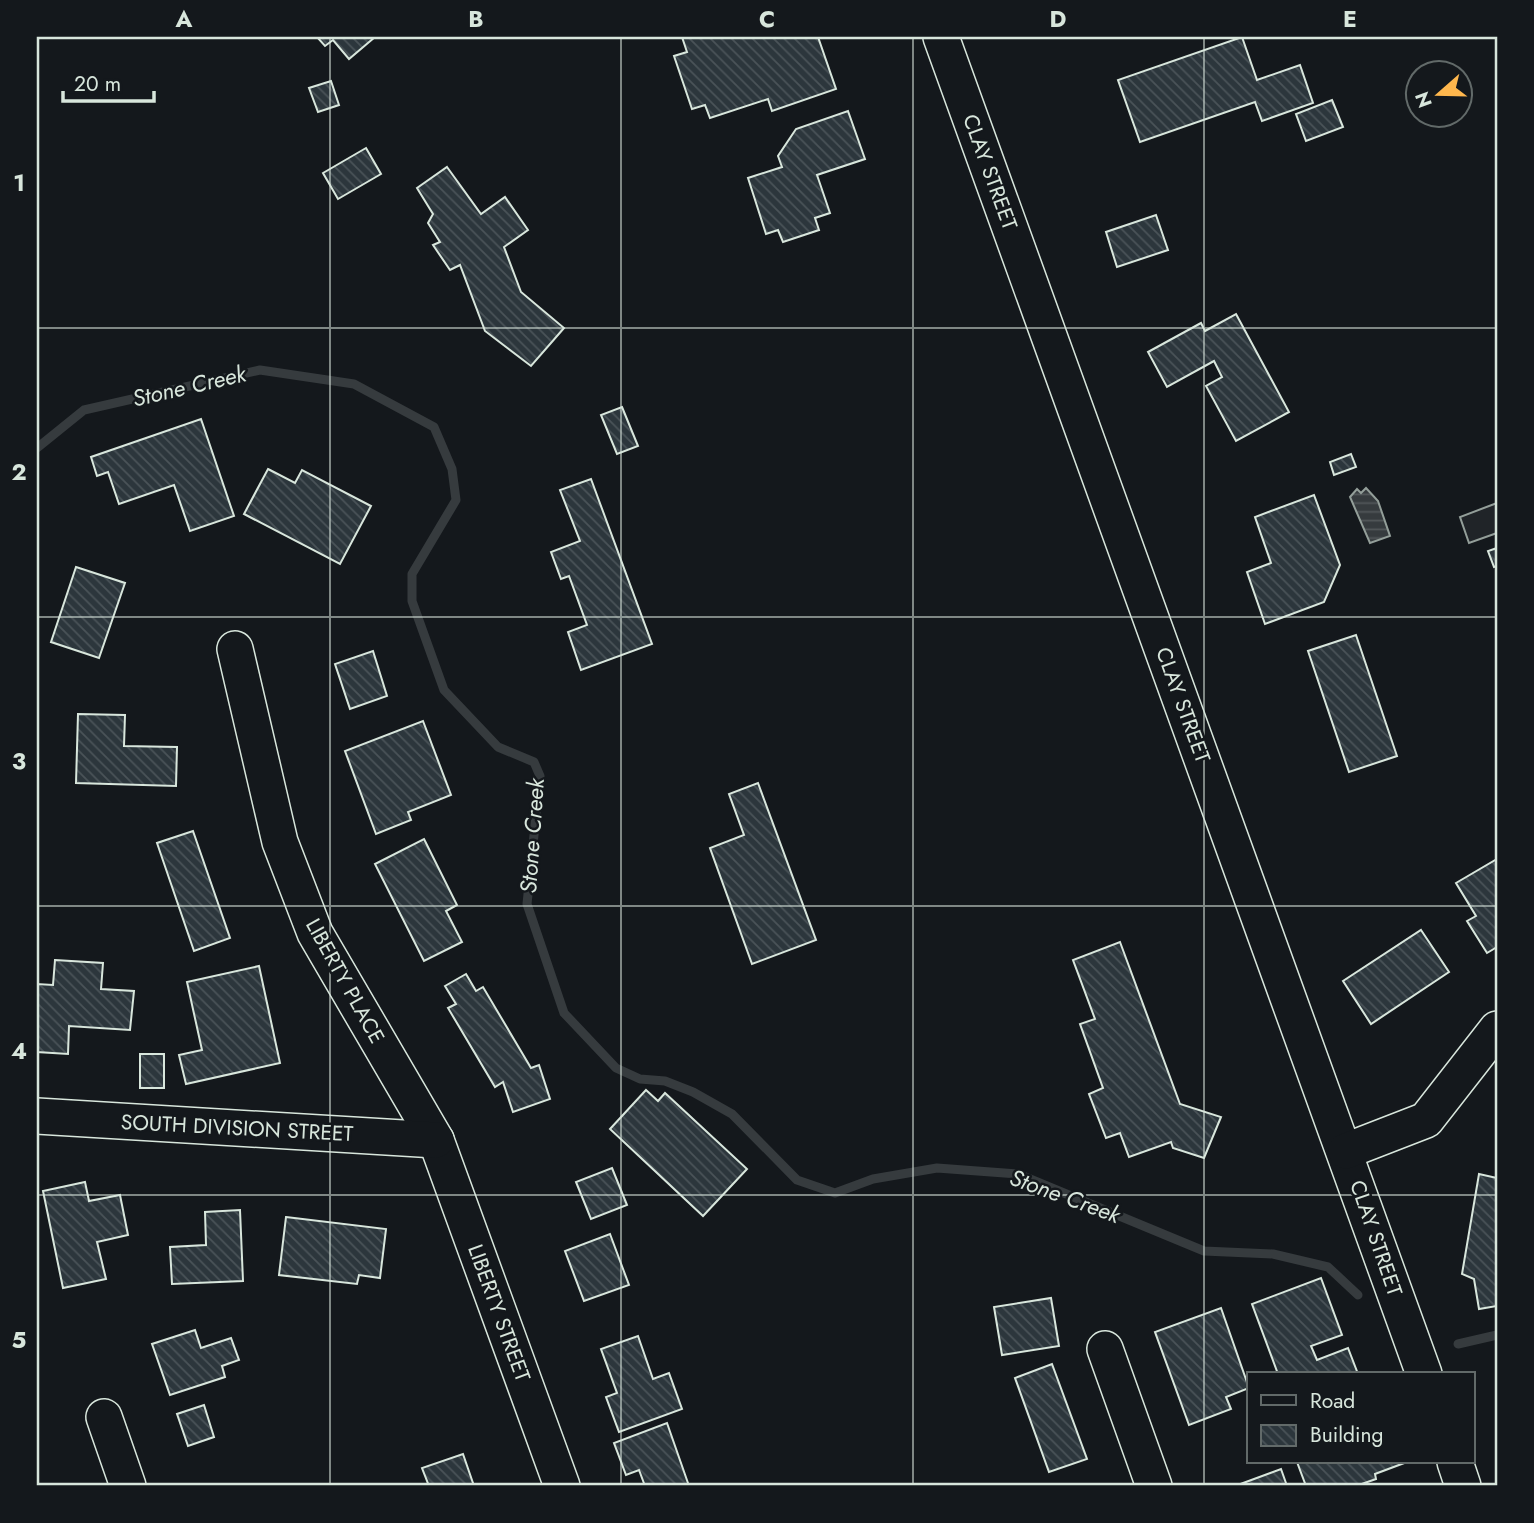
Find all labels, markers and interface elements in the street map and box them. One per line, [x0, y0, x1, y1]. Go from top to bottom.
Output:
text: A [175, 2, 193, 36]
text: B [468, 2, 484, 36]
text: C [759, 2, 775, 36]
text: D [1050, 2, 1067, 36]
text: E [1343, 2, 1357, 36]
scale bar [63, 60, 154, 104]
north arrow [1404, 60, 1474, 130]
text: 20 m [74, 69, 121, 99]
text: N [1408, 88, 1439, 111]
street label: CLAY STREET [955, 110, 1025, 234]
text: 1 [13, 166, 25, 200]
water label: Stone Creek [129, 356, 250, 416]
text: 2 [11, 455, 27, 489]
street label: CLAY STREET [1148, 643, 1218, 767]
text: 3 [12, 744, 26, 778]
water label: Stone Creek [511, 776, 553, 895]
street label: LIBERTY PLACE [298, 913, 392, 1049]
text: 4 [11, 1034, 27, 1068]
street label: SOUTH DIVISION STREET [120, 1107, 354, 1149]
water label: Stone Creek [1005, 1160, 1126, 1232]
street label: CLAY STREET [1342, 1176, 1410, 1300]
street label: LIBERTY STREET [460, 1240, 538, 1386]
text: 5 [12, 1323, 26, 1357]
legend [1247, 1372, 1474, 1464]
text: Road [1310, 1386, 1355, 1416]
text: Building [1310, 1420, 1383, 1450]

